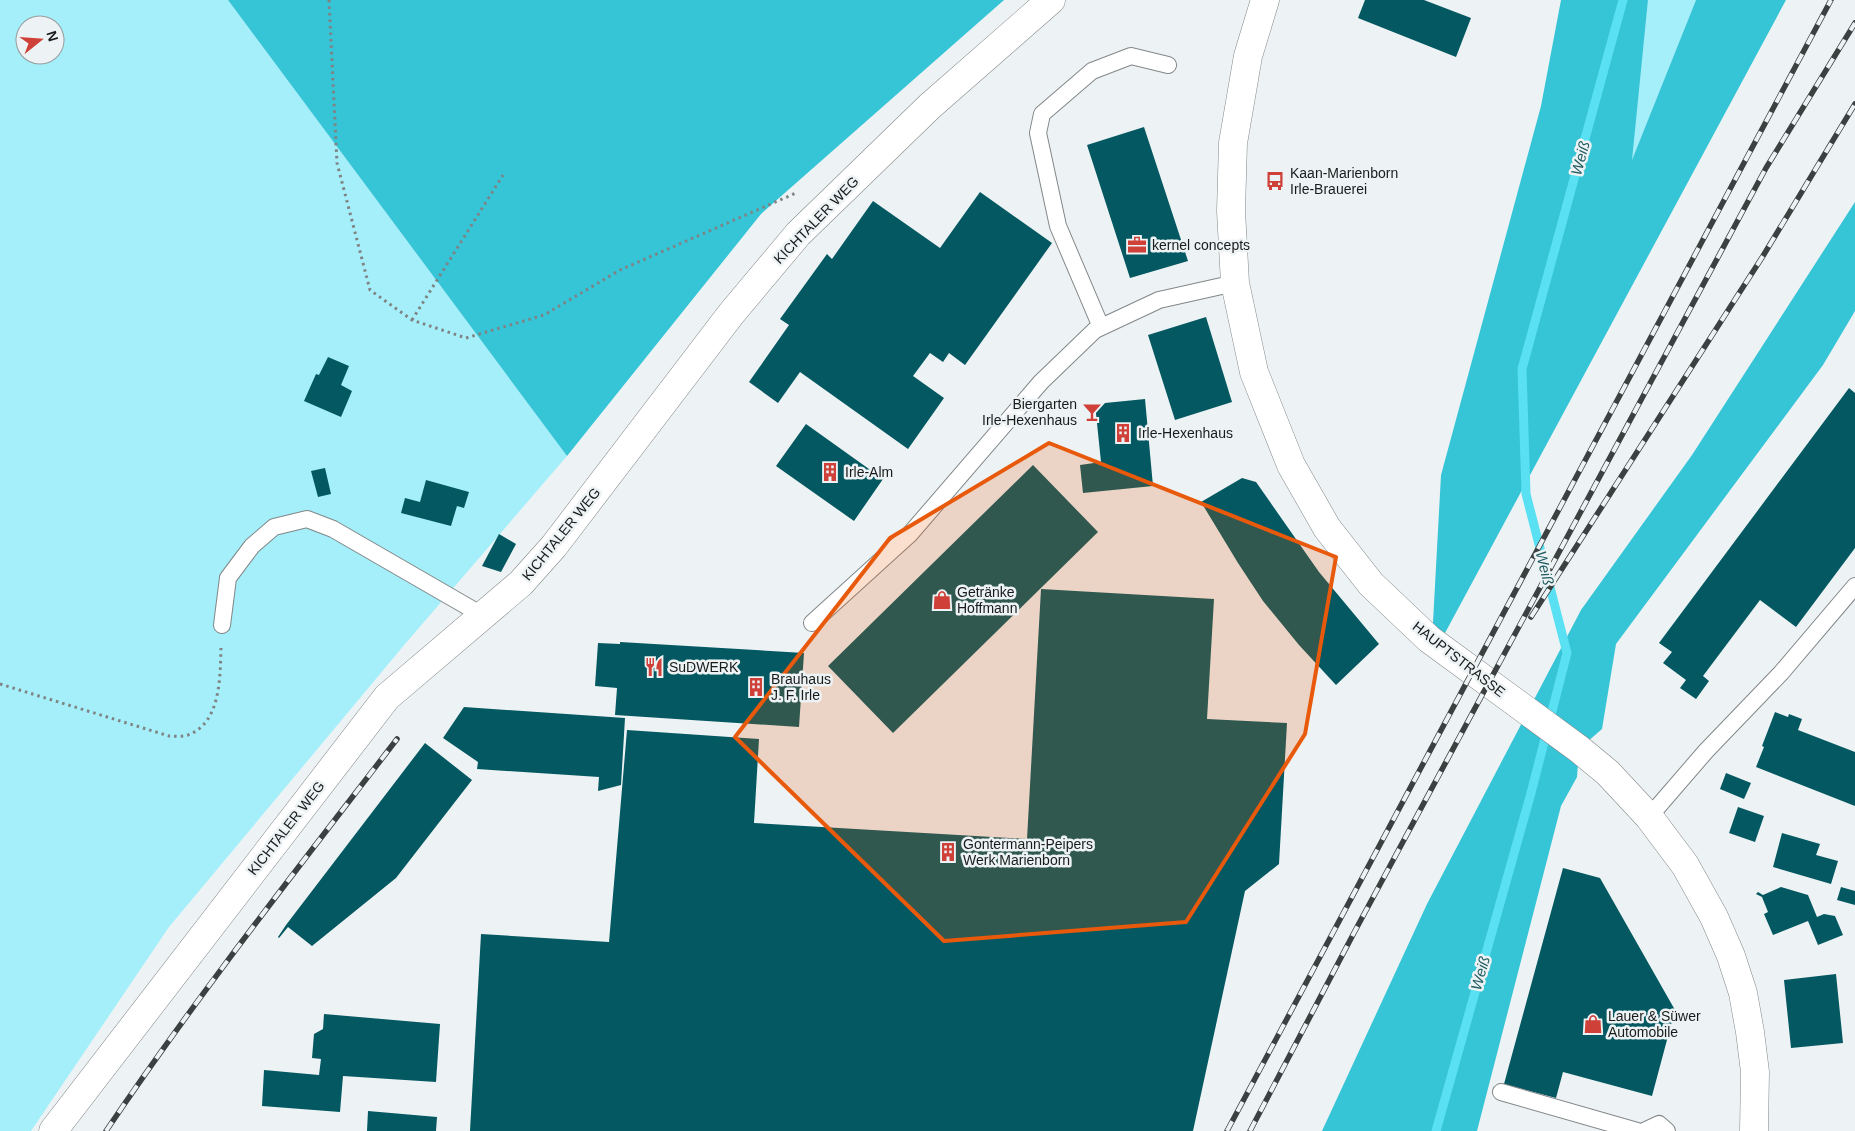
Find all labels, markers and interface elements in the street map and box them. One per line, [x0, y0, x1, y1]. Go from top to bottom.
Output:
north arrow [15, 15, 65, 65]
text: N [43, 29, 62, 43]
water label: Weiß [1567, 139, 1593, 177]
place label: Kaan-Marienborn Irle-Brauerei [1290, 165, 1398, 197]
bus stop icon: Kaan-Marienborn Irle-Brauerei [1264, 170, 1286, 192]
street label: KICHTALER WEG [770, 173, 862, 267]
office icon: kernel concepts [1126, 234, 1148, 256]
place label: kernel concepts [1152, 237, 1250, 253]
place label: Biergarten Irle-Hexenhaus [982, 396, 1077, 428]
bar icon: Biergarten Irle-Hexenhaus [1081, 401, 1103, 423]
building icon: Irle-Hexenhaus [1112, 422, 1134, 444]
place label: Irle-Hexenhaus [1138, 425, 1233, 441]
building icon: Irle-Alm [819, 461, 841, 483]
place label: Irle-Alm [845, 464, 893, 480]
street label: KICHTALER WEG [519, 484, 603, 584]
water label: Weiß [1533, 549, 1557, 587]
place label: Getränke Hoffmann [957, 584, 1017, 616]
shop icon: Getränke Hoffmann [931, 589, 953, 611]
street label: HAUPTSTRASSE [1410, 618, 1508, 700]
restaurant icon: SuDWERK [643, 656, 665, 678]
place label: SuDWERK [669, 659, 739, 675]
place label: Brauhaus J. F. Irle [771, 671, 831, 703]
building icon: Brauhaus J. F. Irle [745, 676, 767, 698]
street label: KICHTALER WEG [244, 778, 328, 878]
place label: Gontermann-Peipers Werk Marienborn [963, 836, 1093, 868]
building icon: Gontermann-Peipers Werk Marienborn [937, 841, 959, 863]
water label: Weiß [1467, 954, 1493, 992]
place label: Lauer & Süwer Automobile [1608, 1008, 1701, 1040]
shop icon: Lauer & Süwer Automobile [1582, 1013, 1604, 1035]

